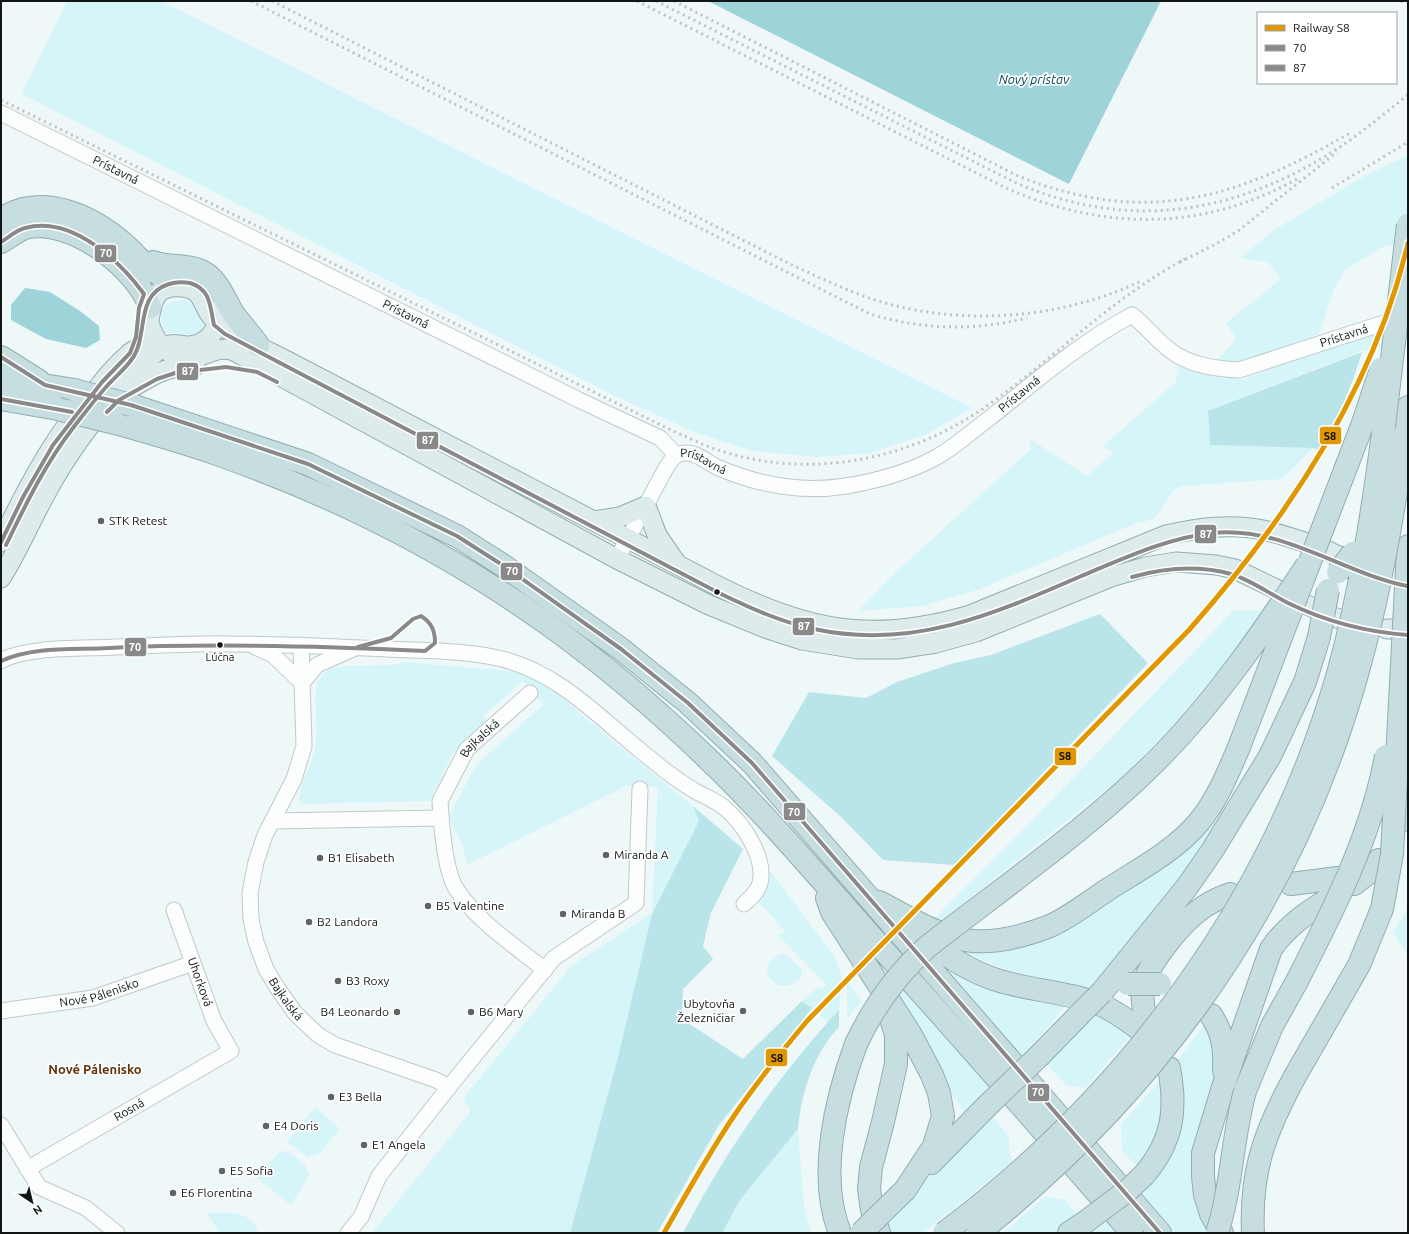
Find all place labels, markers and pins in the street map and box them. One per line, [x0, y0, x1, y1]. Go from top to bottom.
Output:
place label: STK Retest [109, 514, 168, 527]
marker: STK Retest [96, 516, 106, 526]
unlabelled marker [712, 587, 722, 597]
marker: Lúčna [215, 640, 225, 650]
place label: Lúčna [206, 651, 234, 663]
place label: Miranda A [614, 848, 669, 861]
marker: Miranda A [601, 850, 611, 860]
place label: B1 Elisabeth [328, 851, 395, 864]
marker: B1 Elisabeth [315, 853, 325, 863]
place label: B5 Valentine [436, 899, 504, 912]
marker: B5 Valentine [423, 901, 433, 911]
place label: Miranda B [571, 907, 625, 920]
marker: Miranda B [558, 909, 568, 919]
place label: B2 Landora [317, 915, 378, 928]
marker: B2 Landora [304, 917, 314, 927]
place label: B3 Roxy [346, 974, 390, 987]
marker: B3 Roxy [333, 976, 343, 986]
place label: Ubytovňa Železničiar [677, 997, 735, 1024]
place label: B4 Leonardo [321, 1005, 389, 1018]
place label: B6 Mary [479, 1005, 524, 1018]
marker: Ubytovňa Železničiar [738, 1006, 748, 1016]
marker: B4 Leonardo [392, 1007, 402, 1017]
marker: B6 Mary [466, 1007, 476, 1017]
place label: E3 Bella [339, 1090, 382, 1103]
marker: E3 Bella [326, 1092, 336, 1102]
place label: E4 Doris [274, 1119, 318, 1132]
marker: E4 Doris [261, 1121, 271, 1131]
place label: E1 Angela [372, 1138, 426, 1151]
marker: E1 Angela [359, 1140, 369, 1150]
place label: E5 Sofia [230, 1164, 273, 1177]
marker: E5 Sofia [217, 1166, 227, 1176]
place label: E6 Florentina [181, 1186, 252, 1199]
marker: E6 Florentina [168, 1188, 178, 1198]

